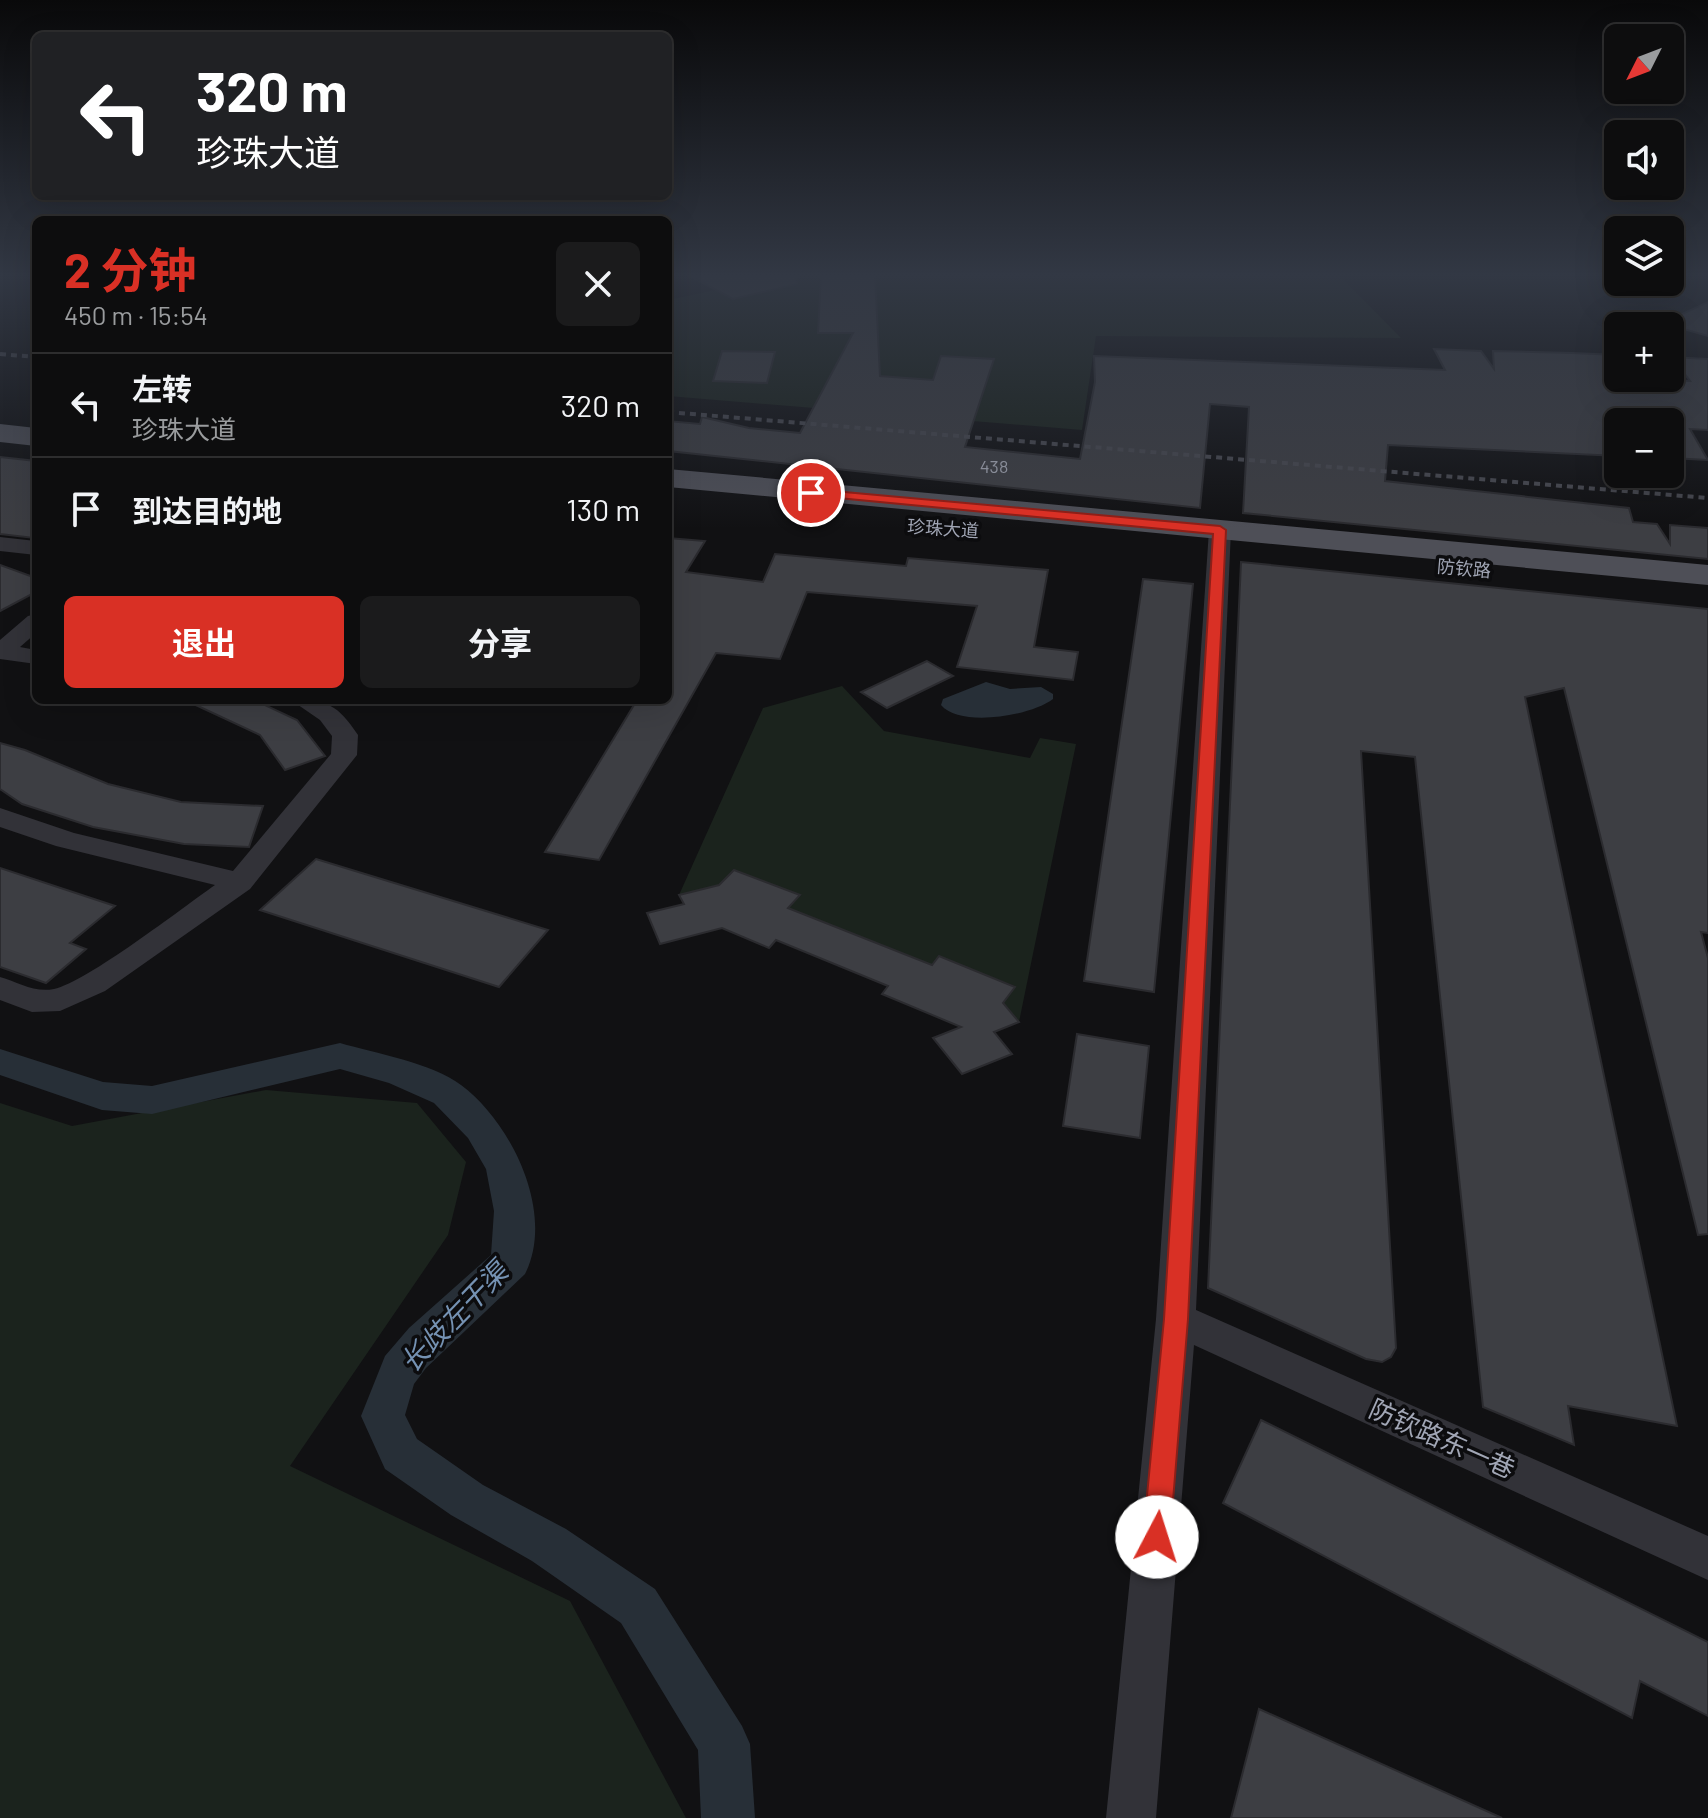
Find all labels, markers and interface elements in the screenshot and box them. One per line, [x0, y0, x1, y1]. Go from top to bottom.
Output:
north arrow [1604, 24, 1684, 104]
map controls [1604, 24, 1684, 488]
text: 320 m [196, 56, 347, 123]
icon: left [64, 64, 168, 168]
button: sound [1604, 120, 1684, 200]
text: 珍珠大道 [196, 130, 340, 173]
button: layers [1604, 216, 1684, 296]
text: 2 分钟 [64, 240, 196, 298]
button: close [556, 242, 640, 326]
text: 450 m · 15:54 [64, 299, 208, 330]
button: + [1604, 312, 1684, 392]
text: 左转 [132, 370, 192, 406]
icon: left [64, 383, 108, 427]
text: 320 m [561, 387, 640, 423]
button: − [1604, 408, 1684, 488]
text: 珍珠大道 [132, 413, 236, 444]
house number: 438 [980, 455, 1008, 477]
pin [777, 459, 845, 527]
icon: arrive [789, 471, 833, 515]
icon: arrive [64, 487, 108, 531]
text: 130 m [566, 491, 640, 527]
text: 到达目的地 [132, 492, 282, 528]
street label: 珍珠大道 [906, 515, 980, 541]
street label: 防钦路 [1436, 555, 1492, 581]
button: 退出 [64, 596, 344, 688]
button: 分享 [360, 596, 640, 688]
water label: 长歧左干渠 [392, 1251, 517, 1378]
street label: 防钦路东一巷 [1365, 1392, 1520, 1484]
position arrow [1115, 1495, 1199, 1579]

